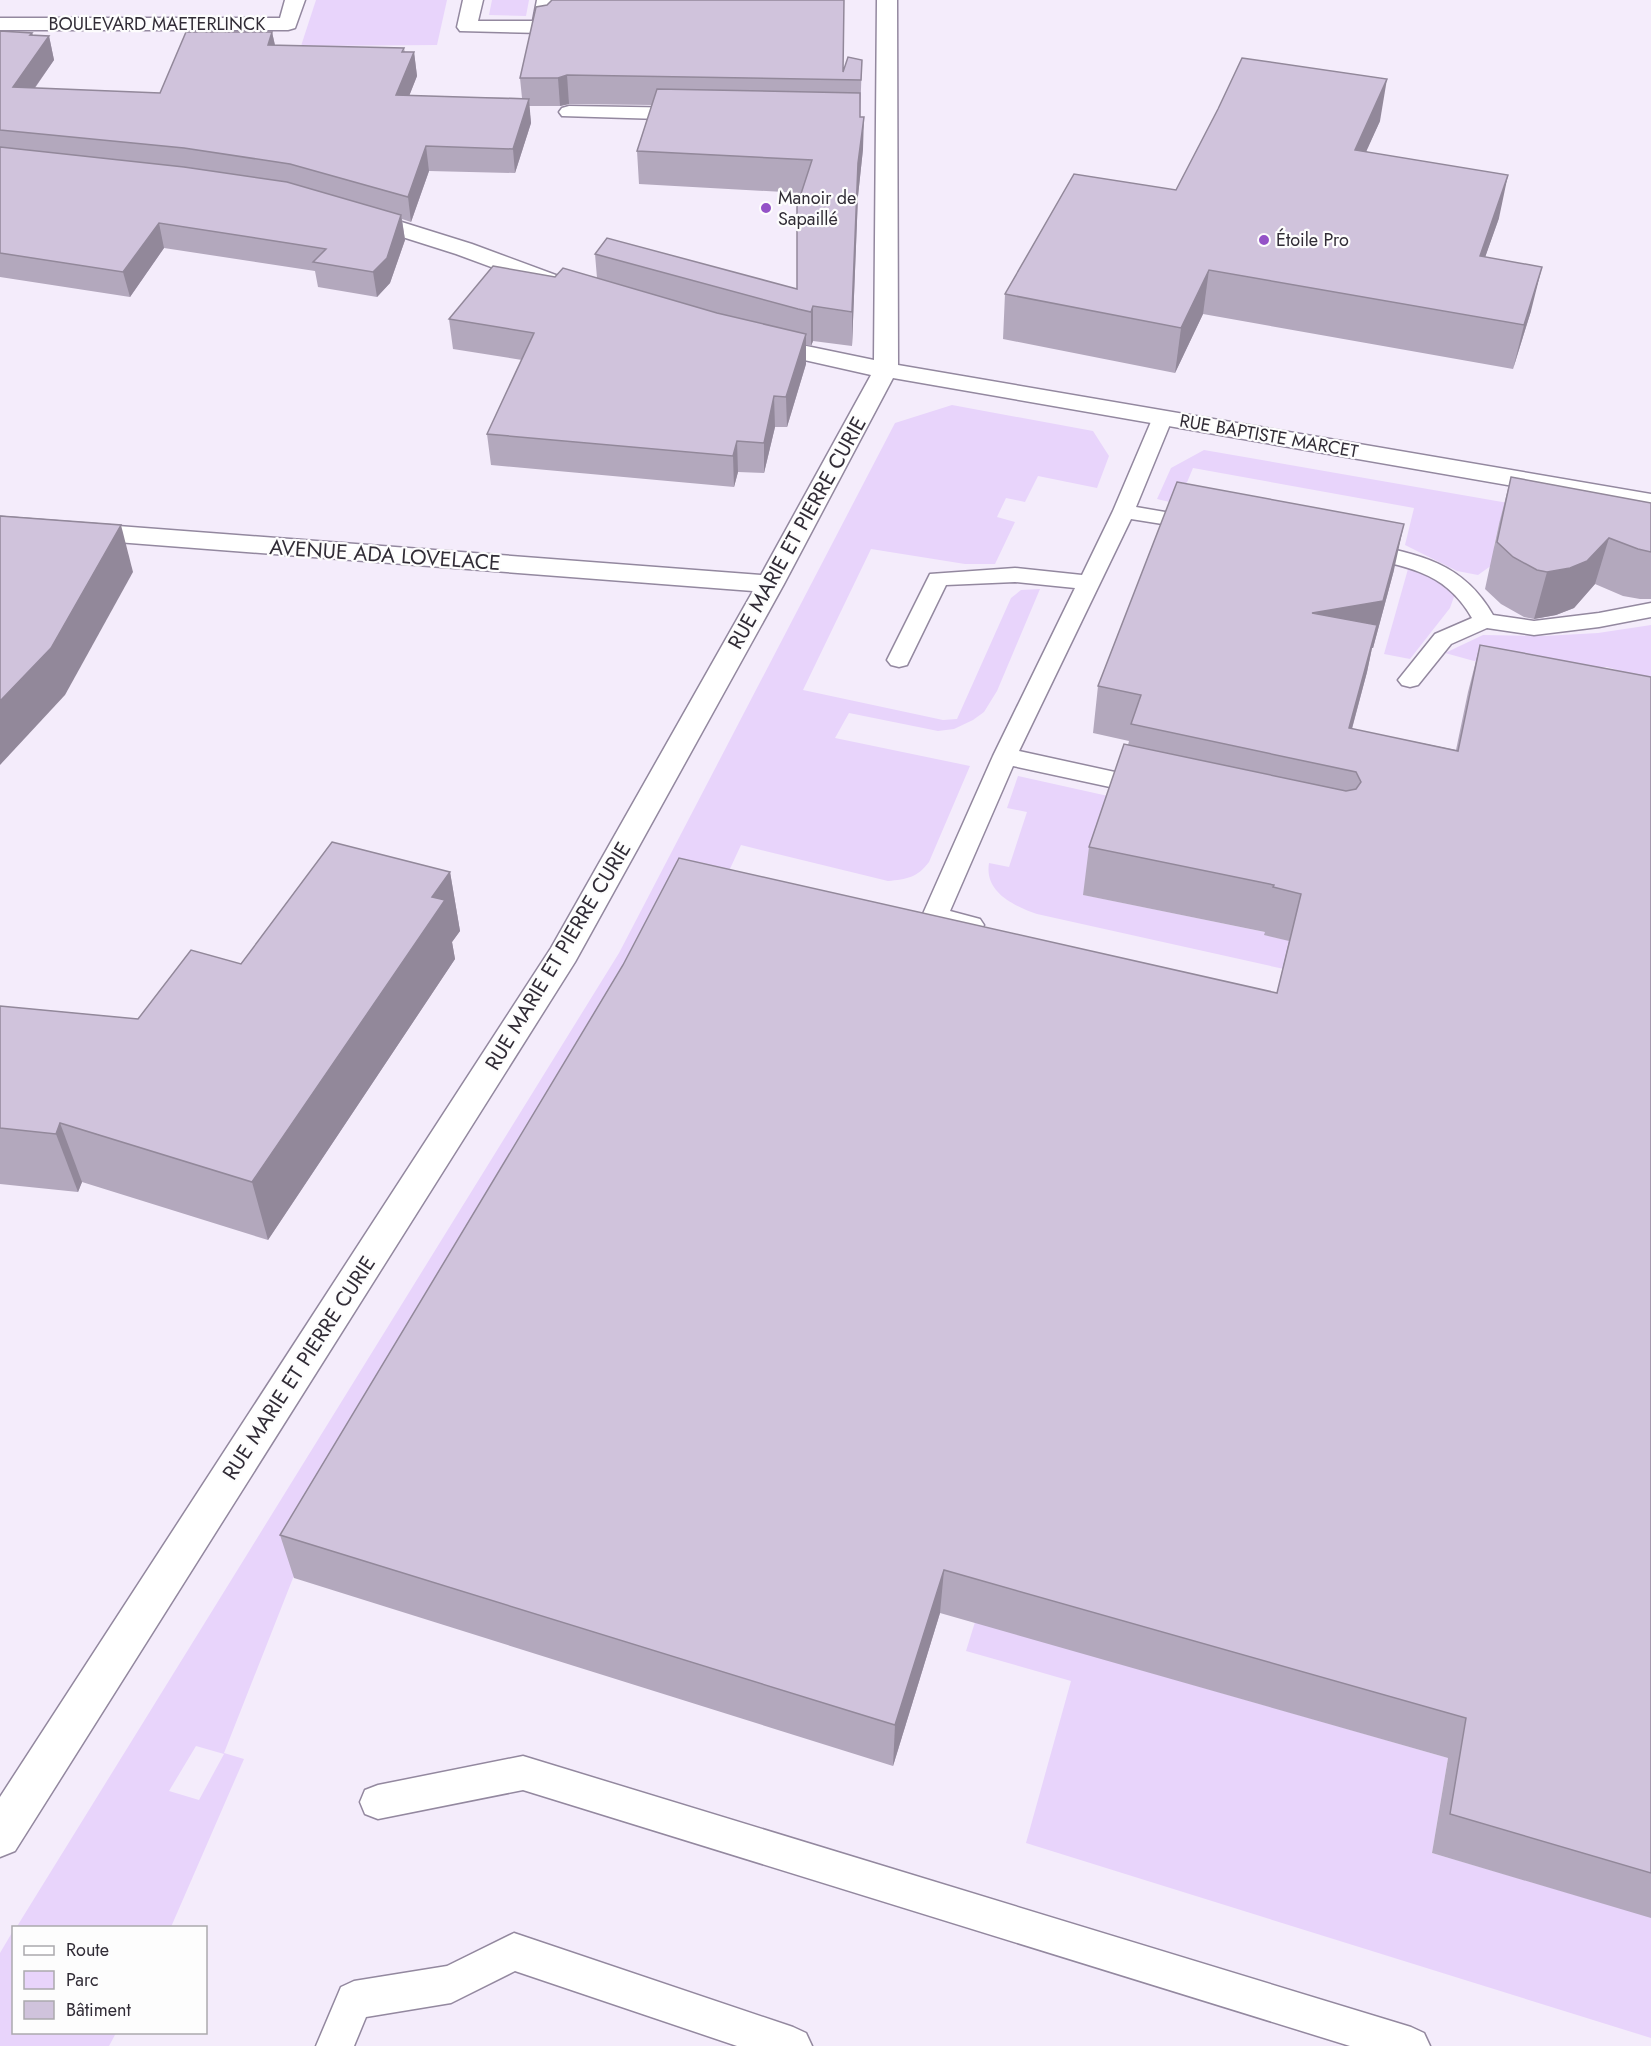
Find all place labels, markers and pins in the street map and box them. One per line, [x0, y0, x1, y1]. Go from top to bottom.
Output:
place label: Manoir de Sapaillé [778, 185, 856, 232]
marker: Manoir de Sapaillé [759, 201, 773, 215]
place label: Étoile Pro [1276, 227, 1349, 253]
marker: Étoile Pro [1257, 233, 1271, 247]

